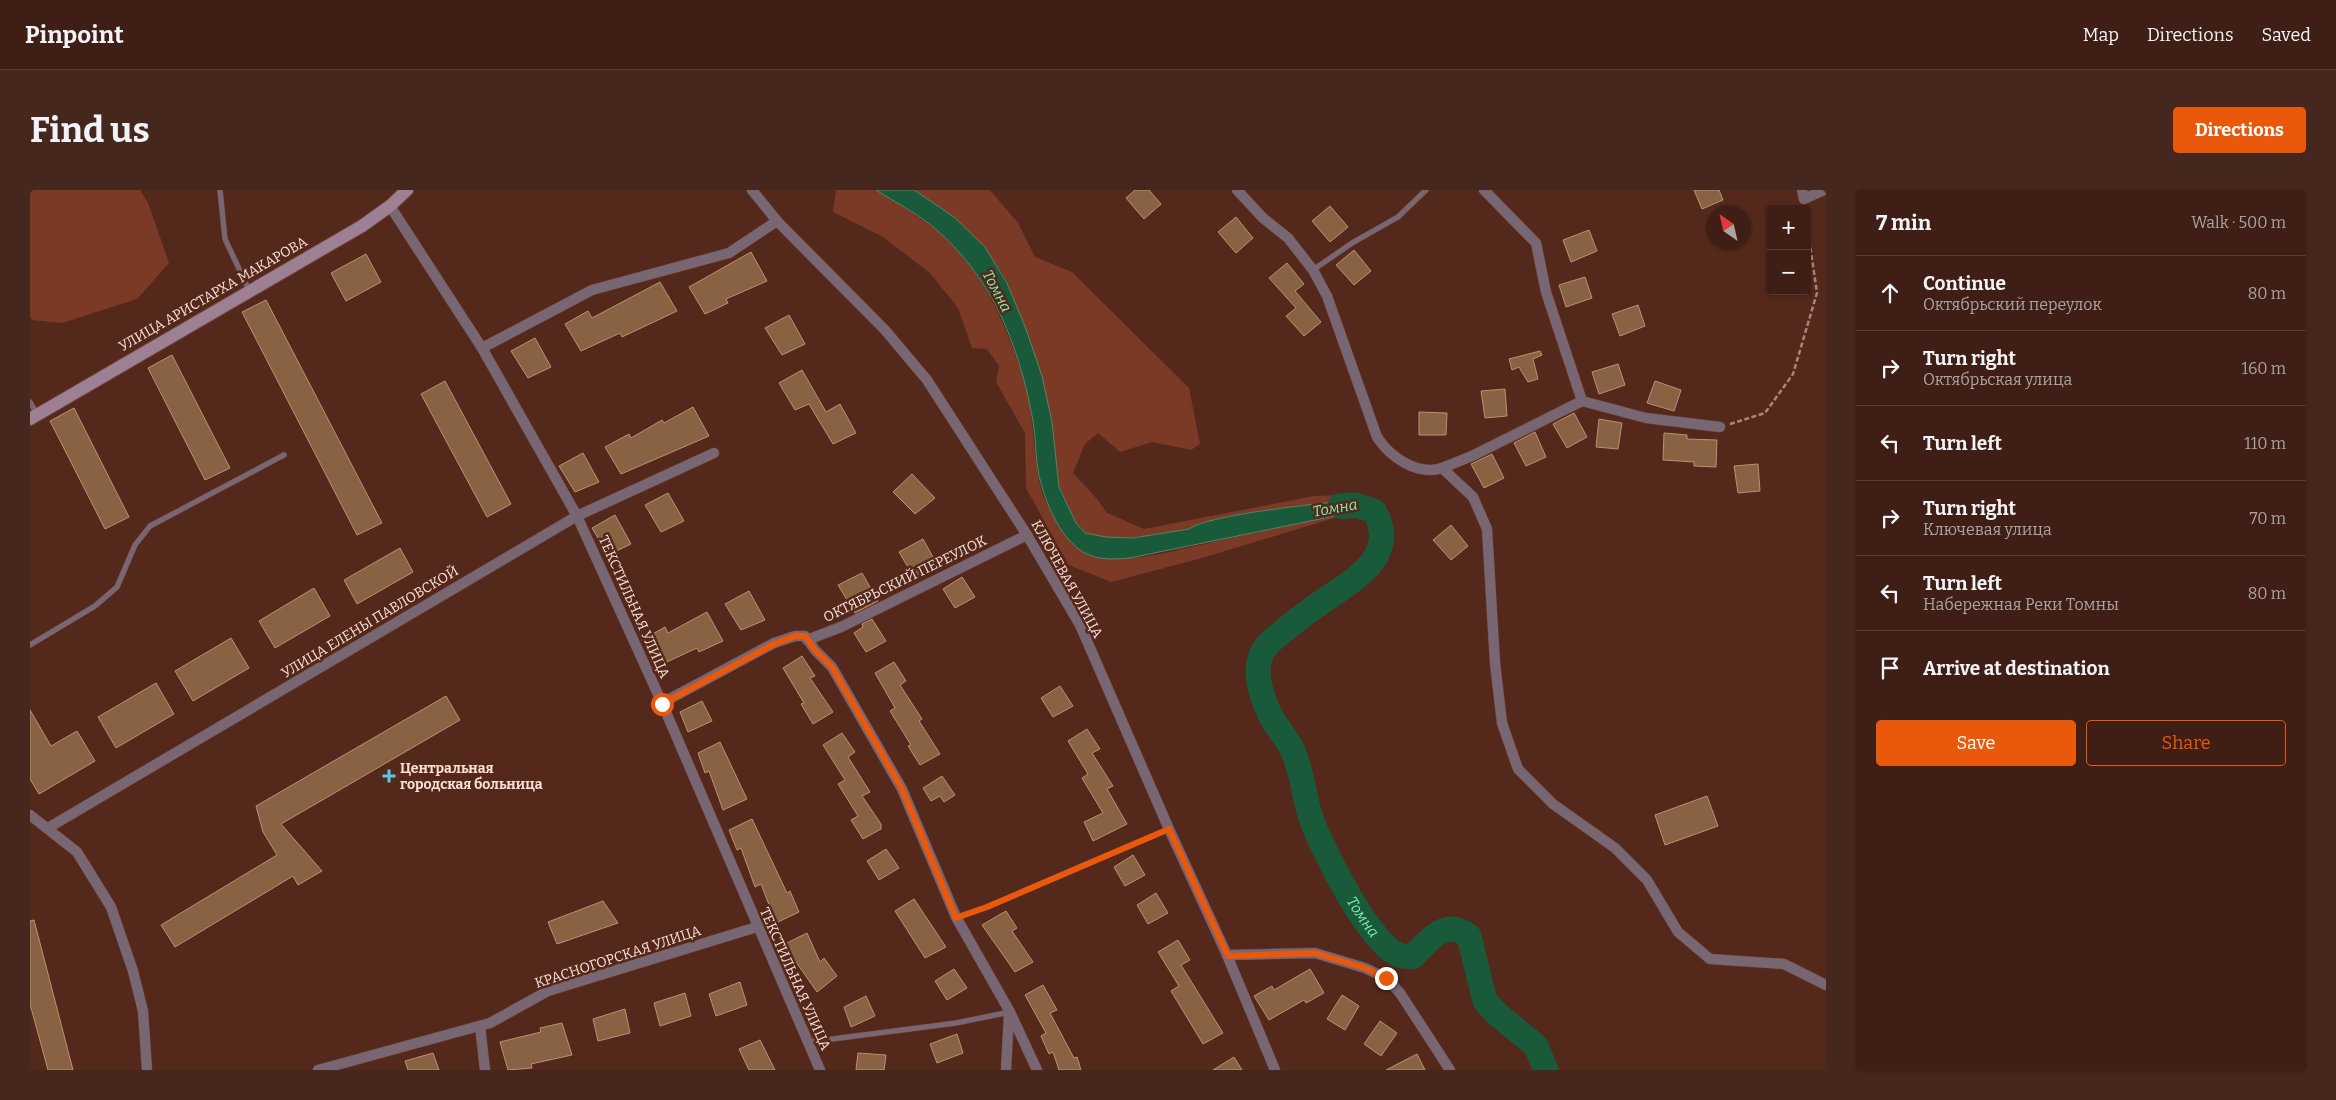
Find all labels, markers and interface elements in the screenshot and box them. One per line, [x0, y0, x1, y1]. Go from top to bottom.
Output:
text: Pinpoint [25, 21, 124, 49]
text: Map [2083, 24, 2119, 46]
text: Directions [2147, 24, 2234, 46]
text: Saved [2262, 24, 2311, 46]
button: Directions [2173, 107, 2306, 153]
text: Find us [30, 109, 150, 151]
north arrow [1706, 205, 1751, 250]
map controls [1766, 205, 1811, 295]
button: + [1766, 205, 1811, 250]
text: 7 min [1876, 210, 1931, 236]
text: Walk · 500 m [2191, 213, 2286, 232]
street label: УЛИЦА АРИСТАРХА МАКАРОВА [116, 233, 310, 355]
button: − [1766, 250, 1811, 295]
water label: Томна [978, 267, 1016, 315]
text: Continue [1923, 272, 2006, 295]
icon: ahead [1876, 279, 1904, 307]
text: 80 m [2248, 284, 2286, 303]
text: Октябрьский переулок [1923, 295, 2102, 314]
text: Turn right [1923, 347, 2016, 370]
icon: right [1876, 354, 1904, 382]
text: 160 m [2241, 359, 2286, 378]
text: Октябрьская улица [1923, 370, 2072, 389]
icon: left [1876, 429, 1904, 457]
text: Turn left [1923, 432, 2002, 455]
text: 110 m [2244, 434, 2286, 453]
water label: Томна [1311, 495, 1359, 521]
text: Turn right [1923, 497, 2016, 520]
icon: right [1876, 504, 1904, 532]
text: 70 m [2250, 509, 2286, 528]
street label: КЛЮЧЕВАЯ УЛИЦА [1028, 517, 1106, 641]
text: Ключевая улица [1923, 520, 2052, 539]
street label: ОКТЯБРЬСКИЙ ПЕРЕУЛОК [820, 531, 989, 626]
street label: ТЕКСТИЛЬНАЯ УЛИЦА [595, 533, 673, 681]
street label: УЛИЦА ЕЛЕНЫ ПАВЛОВСКОЙ [278, 561, 462, 682]
text: Turn left [1923, 572, 2002, 595]
icon: left [1876, 579, 1904, 607]
text: 80 m [2248, 584, 2286, 603]
text: Набережная Реки Томны [1923, 595, 2119, 614]
icon: arrive [1876, 654, 1904, 682]
text: Arrive at destination [1923, 657, 2110, 680]
route start [651, 693, 674, 716]
button: Save [1876, 720, 2076, 766]
button: Share [2086, 720, 2286, 766]
place label: Центральная городская больница [400, 760, 543, 793]
marker: Центральная городская больница [382, 769, 396, 783]
water label: Томна [1343, 894, 1383, 941]
street label: ТЕКСТИЛЬНАЯ УЛИЦА [756, 905, 834, 1053]
street label: КРАСНОГОРСКАЯ УЛИЦА [533, 922, 703, 992]
route end [1375, 967, 1398, 990]

